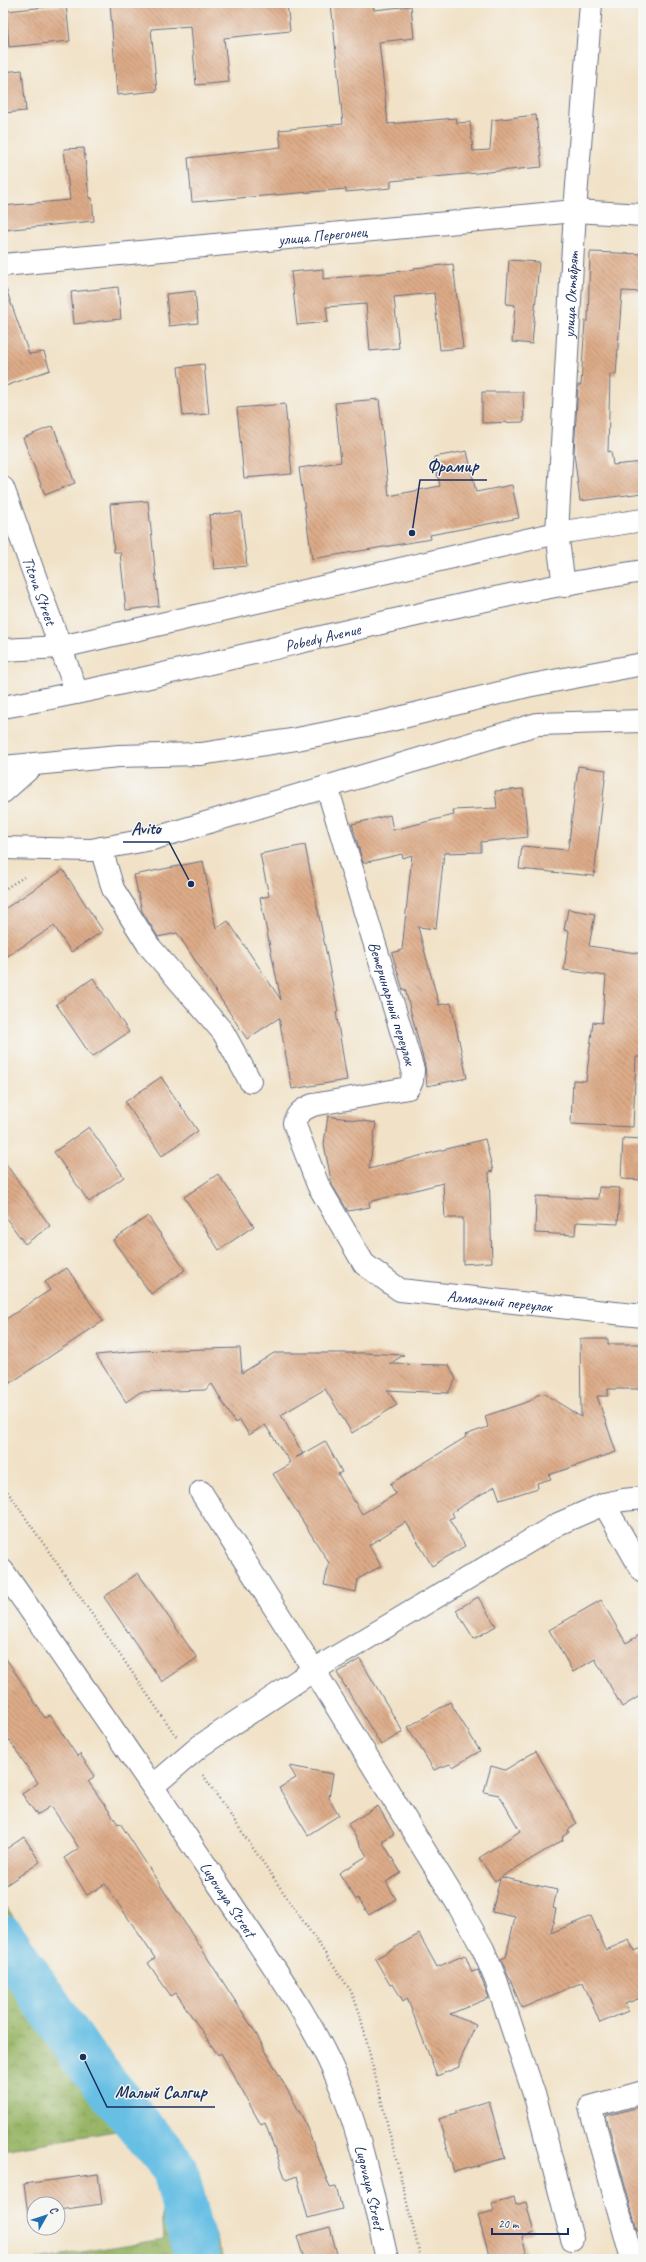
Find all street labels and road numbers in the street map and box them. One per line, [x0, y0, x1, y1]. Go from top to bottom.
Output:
street label: улица Перегонец [276, 222, 369, 250]
street label: улица Октябрят [559, 249, 584, 339]
street label: Titova Street [18, 554, 61, 630]
street label: Pobedy Avenue [283, 619, 364, 656]
street label: Ветеринарный переулок [364, 939, 421, 1070]
street label: Алмазный переулок [446, 1286, 555, 1317]
street label: Lugovaya Street [195, 1858, 261, 1943]
street label: Lugovaya Street [350, 2143, 390, 2234]

